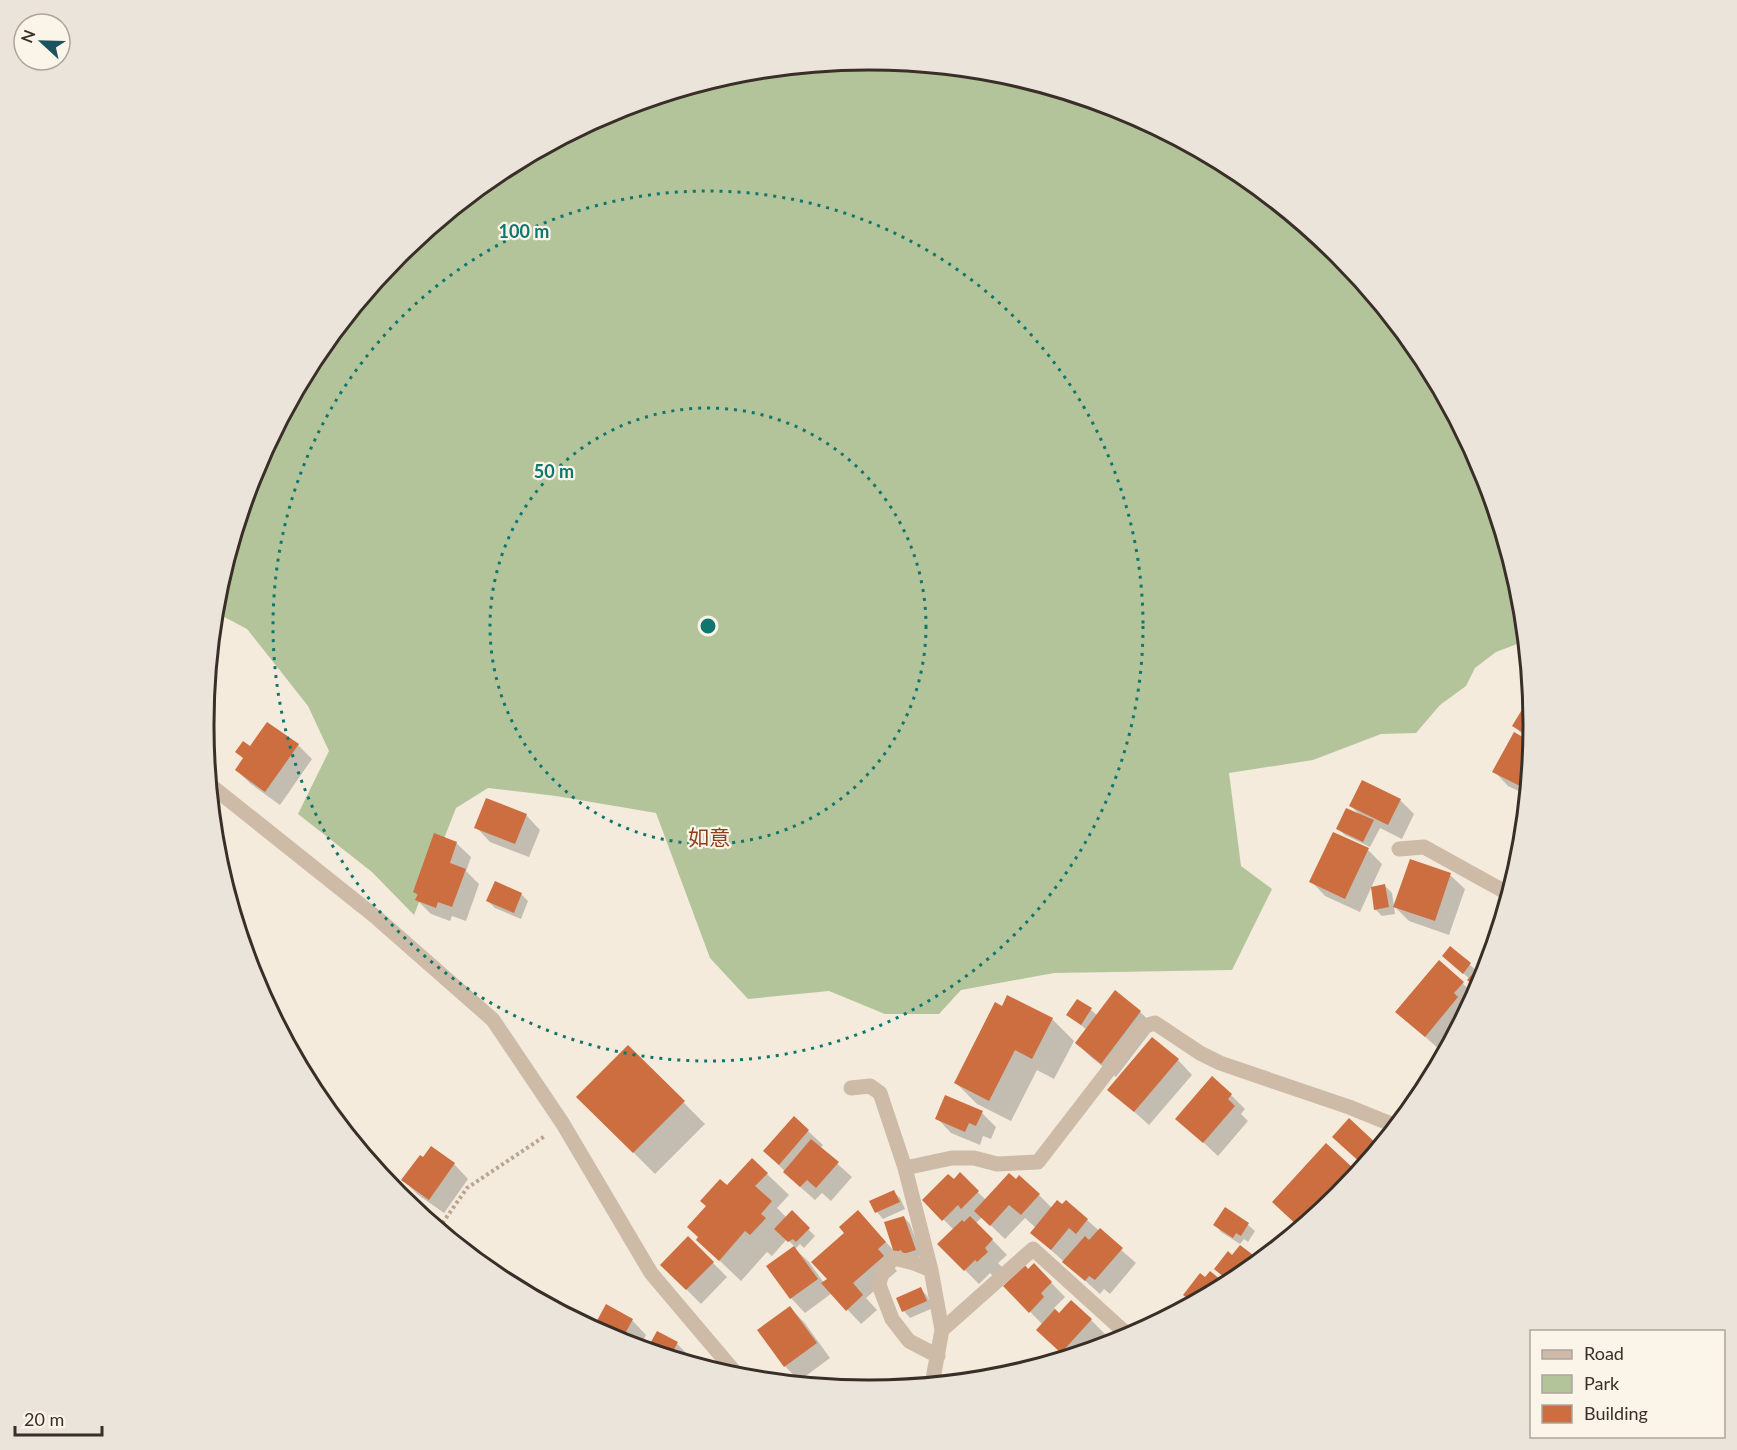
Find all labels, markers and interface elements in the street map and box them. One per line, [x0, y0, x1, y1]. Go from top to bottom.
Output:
north arrow [12, 12, 72, 72]
text: N [17, 27, 39, 45]
text: 100 m [499, 220, 549, 242]
text: 50 m [534, 460, 574, 482]
centre of rings [698, 616, 718, 636]
district label: 如意 [688, 824, 730, 849]
legend [1530, 1330, 1725, 1438]
text: Road [1584, 1342, 1624, 1364]
text: Park [1584, 1372, 1620, 1394]
scale bar [15, 1399, 102, 1437]
text: Building [1584, 1402, 1648, 1424]
text: 20 m [24, 1408, 64, 1430]

